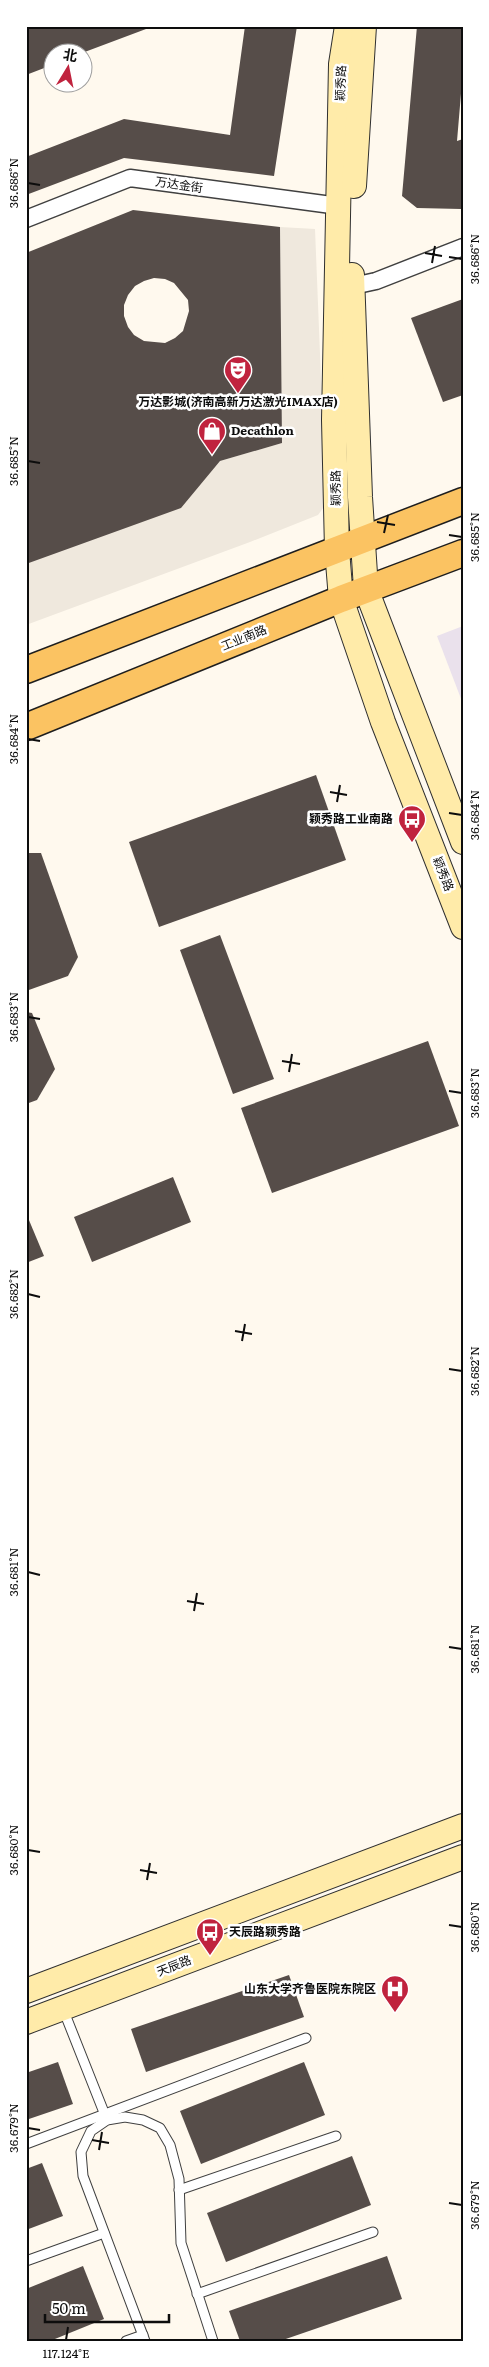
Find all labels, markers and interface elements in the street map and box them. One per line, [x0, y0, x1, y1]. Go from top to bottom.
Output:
north arrow [42, 42, 92, 92]
text: 北 [62, 43, 79, 65]
street label: 颖秀路 [330, 65, 350, 101]
text: 36.686°N [4, 158, 22, 208]
street label: 万达金街 [154, 172, 204, 196]
text: 36.686°N [465, 234, 483, 284]
theatre icon: 万达影城(济南高新万达激光IMAX店) [223, 355, 253, 394]
place label: 万达影城(济南高新万达激光IMAX店) [138, 392, 338, 410]
shop icon: Decathlon [197, 416, 227, 455]
place label: Decathlon [231, 421, 294, 439]
text: 36.685°N [4, 436, 22, 486]
street label: 颖秀路 [326, 470, 344, 506]
text: 36.685°N [465, 512, 483, 562]
street label: 工业南路 [218, 620, 269, 654]
text: 36.684°N [4, 714, 22, 764]
text: 36.684°N [465, 790, 483, 840]
bus stop icon: 颖秀路工业南路 [397, 804, 427, 843]
place label: 颖秀路工业南路 [309, 809, 393, 827]
street label: 颖秀路 [429, 854, 459, 894]
text: 36.683°N [4, 992, 22, 1042]
text: 36.683°N [465, 1068, 483, 1118]
text: 36.682°N [4, 1269, 22, 1319]
text: 36.682°N [465, 1346, 483, 1396]
text: 36.681°N [4, 1548, 22, 1596]
text: 36.681°N [465, 1625, 483, 1673]
text: 36.680°N [4, 1825, 22, 1875]
text: 36.680°N [465, 1902, 483, 1952]
bus stop icon: 天辰路颖秀路 [195, 1917, 225, 1956]
place label: 天辰路颖秀路 [229, 1922, 301, 1940]
street label: 天辰路 [154, 1950, 194, 1980]
hospital icon: 山东大学齐鲁医院东院区 [380, 1974, 410, 2013]
place label: 山东大学齐鲁医院东院区 [244, 1979, 376, 1997]
text: 36.679°N [4, 2103, 22, 2153]
text: 36.679°N [465, 2180, 483, 2230]
scale bar [45, 2292, 169, 2324]
text: 50 m [52, 2296, 86, 2319]
text: 117.124°E [42, 2344, 90, 2362]

